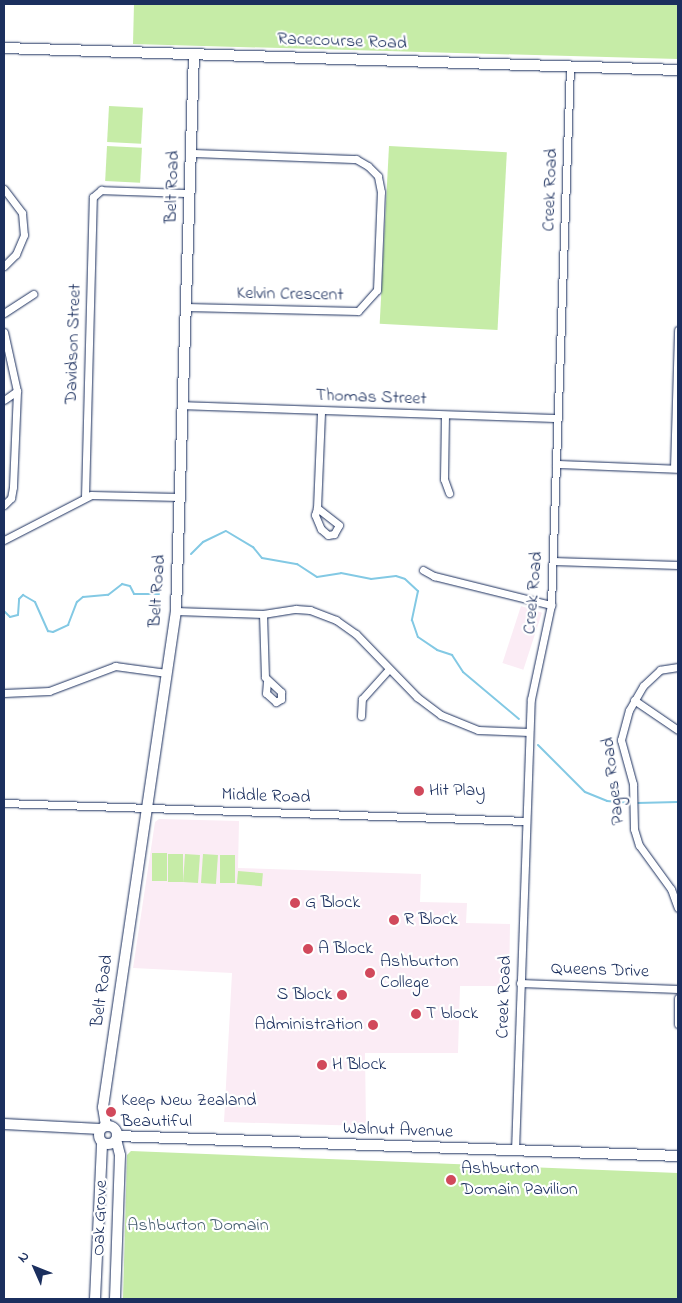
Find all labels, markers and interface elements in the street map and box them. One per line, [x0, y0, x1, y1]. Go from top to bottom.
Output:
street label: Racecourse Road [277, 29, 407, 55]
street label: Creek Road [539, 148, 563, 232]
street label: Belt Road [161, 150, 185, 224]
street label: Davidson Street [61, 283, 87, 405]
street label: Kelvin Crescent [236, 283, 344, 307]
street label: Thomas Street [315, 385, 427, 411]
street label: Creek Road [520, 551, 548, 635]
street label: Belt Road [145, 554, 171, 628]
street label: Pages Road [598, 736, 630, 826]
place label: Hit Play [429, 780, 485, 802]
street label: Middle Road [221, 785, 311, 809]
marker: Hit Play [413, 785, 425, 797]
place label: G Block [305, 892, 360, 914]
marker: G Block [289, 897, 301, 909]
place label: R Block [404, 909, 458, 931]
marker: R Block [388, 914, 400, 926]
place label: A Block [318, 938, 373, 960]
marker: A Block [302, 943, 314, 955]
place label: Ashburton College [380, 952, 458, 994]
street label: Belt Road [87, 953, 119, 1029]
street label: Creek Road [493, 955, 517, 1039]
street label: Queens Drive [551, 958, 649, 984]
marker: Ashburton College [364, 967, 376, 979]
place label: S Block [277, 984, 332, 1006]
marker: S Block [336, 989, 348, 1001]
place label: T block [426, 1003, 478, 1025]
marker: T block [410, 1008, 422, 1020]
place label: Administration [254, 1014, 363, 1036]
marker: Administration [367, 1019, 379, 1031]
place label: H Block [332, 1054, 386, 1076]
marker: H Block [316, 1059, 328, 1071]
place label: Keep New Zealand Beautiful [121, 1091, 256, 1134]
marker: Keep New Zealand Beautiful [105, 1106, 117, 1118]
street label: Walnut Avenue [343, 1118, 453, 1144]
place label: Ashburton Domain Pavilion [461, 1159, 578, 1202]
marker: Ashburton Domain Pavilion [445, 1174, 457, 1186]
street label: Oak Grove [89, 1180, 113, 1256]
park label: Ashburton Domain [127, 1215, 269, 1237]
north arrow [10, 1243, 60, 1293]
text: N [13, 1247, 35, 1268]

